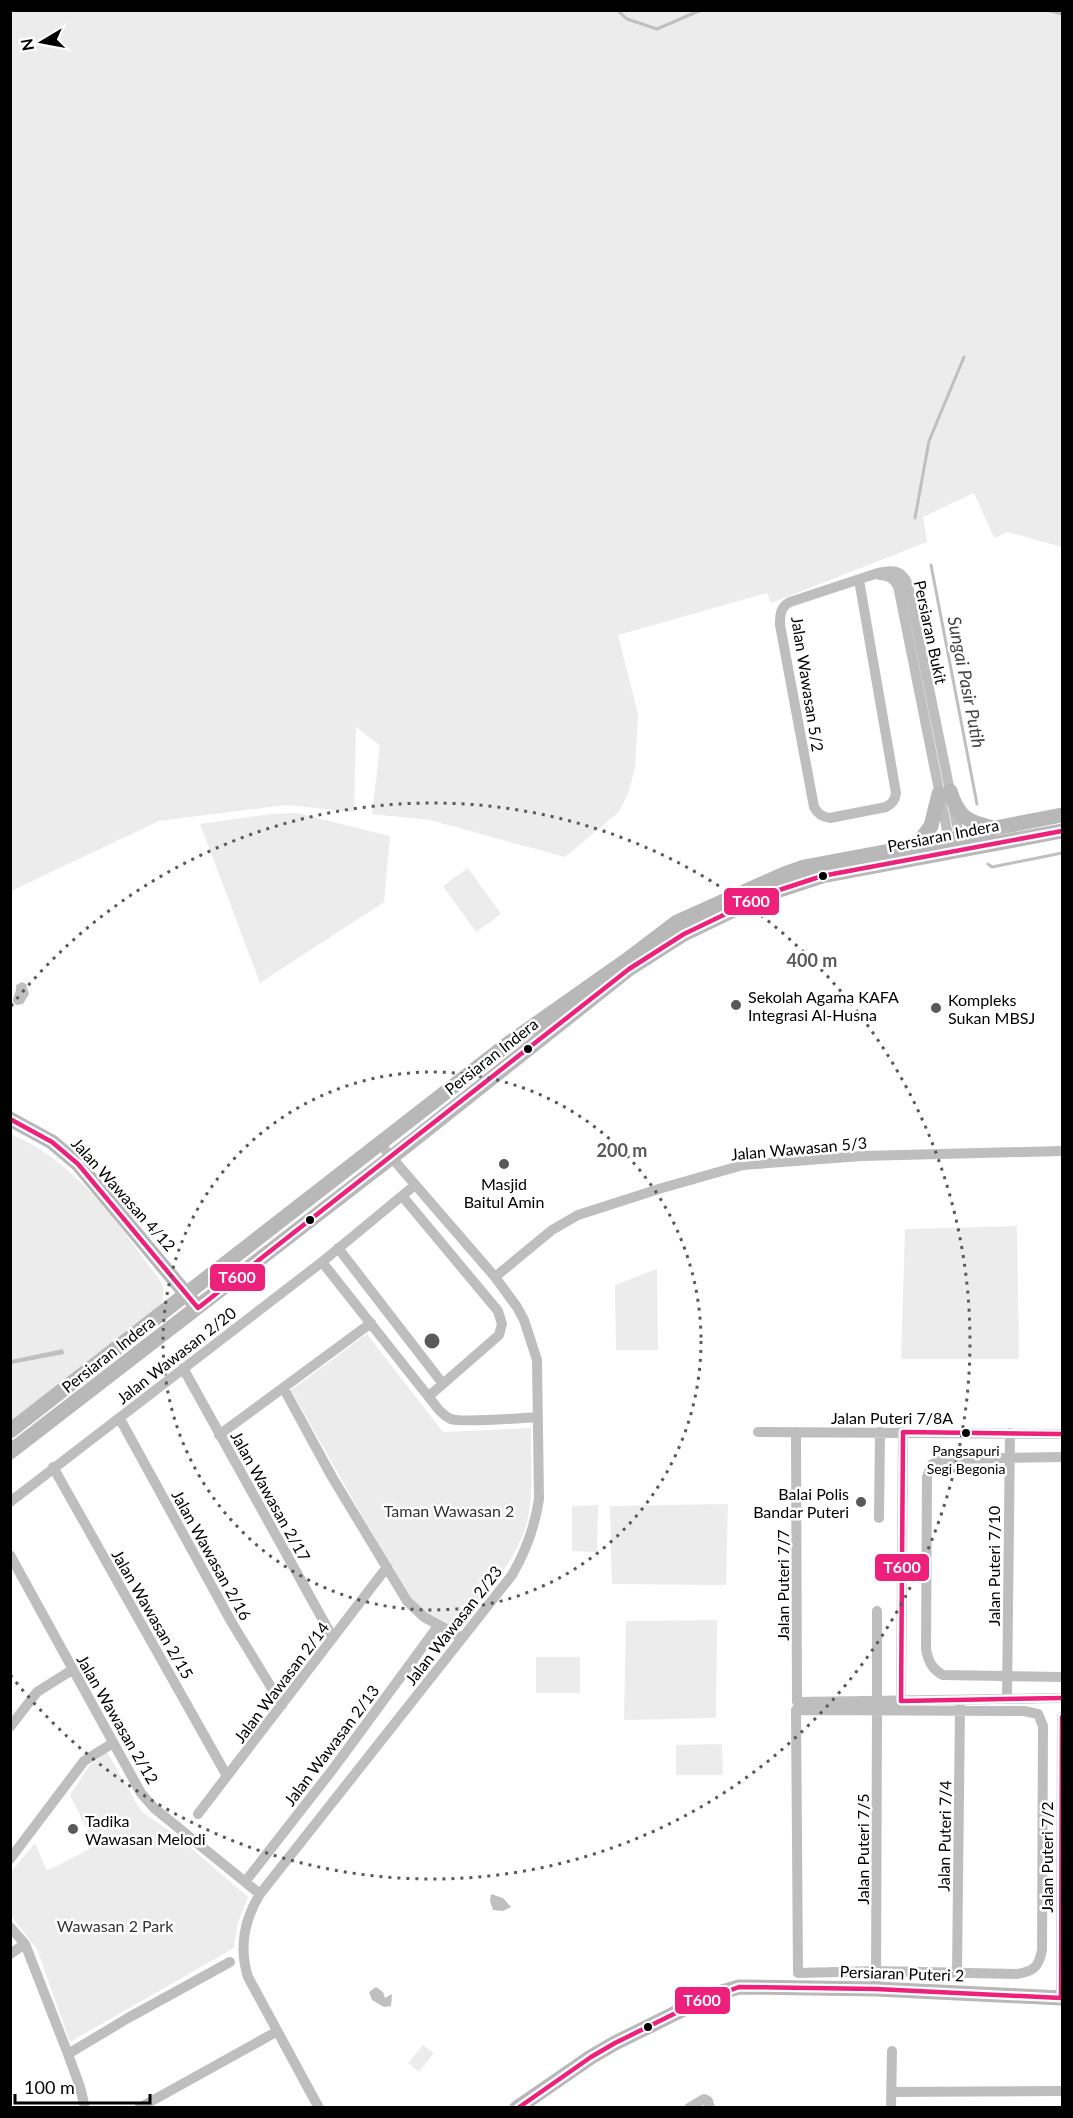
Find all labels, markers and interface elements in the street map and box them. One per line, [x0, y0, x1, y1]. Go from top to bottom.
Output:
north arrow [12, 12, 72, 72]
text: N [16, 37, 37, 52]
street label: Persiaran Bukit [911, 578, 951, 686]
water label: Sungai Pasir Putih [943, 614, 991, 750]
street label: Jalan Wawasan 5/2 [788, 615, 828, 753]
street label: Persiaran Indera [886, 815, 1000, 855]
unlabelled marker [817, 870, 829, 882]
line badge: T600 [723, 887, 780, 916]
text: T600 [732, 891, 770, 910]
text: 400 m [787, 949, 837, 971]
place label: Sekolah Agama KAFA Integrasi Al-Husna [748, 987, 899, 1024]
place label: Kompleks Sukan MBSJ [948, 990, 1035, 1027]
marker: Sekolah Agama KAFA Integrasi Al-Husna [729, 998, 743, 1012]
marker: Kompleks Sukan MBSJ [929, 1001, 943, 1015]
street label: Persiaran Indera [441, 1014, 541, 1098]
unlabelled marker [522, 1043, 534, 1055]
street label: Jalan Wawasan 4/12 [68, 1133, 180, 1255]
street label: Jalan Wawasan 5/3 [730, 1133, 868, 1163]
text: 200 m [597, 1139, 647, 1161]
marker: Masjid Baitul Amin [497, 1157, 511, 1171]
place label: Masjid Baitul Amin [464, 1174, 544, 1211]
unlabelled marker [304, 1214, 316, 1226]
line badge: T600 [209, 1263, 266, 1292]
text: T600 [218, 1267, 256, 1286]
street label: Jalan Wawasan 2/20 [113, 1303, 239, 1407]
street label: Persiaran Indera [58, 1312, 158, 1396]
centre of rings [422, 1331, 442, 1351]
street label: Jalan Puteri 7/8A [831, 1408, 953, 1427]
marker: Pangsapuri Segi Begonia [960, 1427, 972, 1439]
street label: Jalan Wawasan 2/17 [227, 1428, 315, 1564]
place label: Pangsapuri Segi Begonia [927, 1442, 1005, 1477]
place label: Balai Polis Bandar Puteri [753, 1484, 849, 1521]
street label: Jalan Wawasan 2/16 [168, 1487, 256, 1623]
marker: Balai Polis Bandar Puteri [854, 1495, 868, 1509]
park label: Taman Wawasan 2 [384, 1501, 514, 1520]
street label: Jalan Puteri 7/10 [984, 1506, 1003, 1626]
street label: Jalan Puteri 7/7 [773, 1529, 792, 1641]
street label: Jalan Wawasan 2/15 [108, 1546, 198, 1682]
line badge: T600 [874, 1553, 930, 1582]
text: T600 [883, 1557, 921, 1576]
street label: Jalan Wawasan 2/23 [401, 1562, 505, 1688]
street label: Jalan Wawasan 2/14 [230, 1618, 332, 1746]
street label: Jalan Wawasan 2/12 [73, 1651, 163, 1787]
street label: Jalan Wawasan 2/13 [280, 1681, 382, 1809]
street label: Jalan Puteri 7/4 [934, 1780, 954, 1892]
street label: Jalan Puteri 7/5 [853, 1793, 872, 1905]
street label: Jalan Puteri 7/2 [1037, 1801, 1056, 1913]
place label: Tadika Wawasan Melodi [85, 1811, 206, 1848]
marker: Tadika Wawasan Melodi [66, 1822, 80, 1836]
park label: Wawasan 2 Park [57, 1916, 174, 1935]
street label: Persiaran Puteri 2 [839, 1961, 965, 1985]
line badge: T600 [674, 1986, 731, 2015]
text: T600 [683, 1990, 721, 2009]
unlabelled marker [642, 2021, 654, 2033]
scale bar [15, 2067, 150, 2105]
text: 100 m [24, 2076, 75, 2098]

